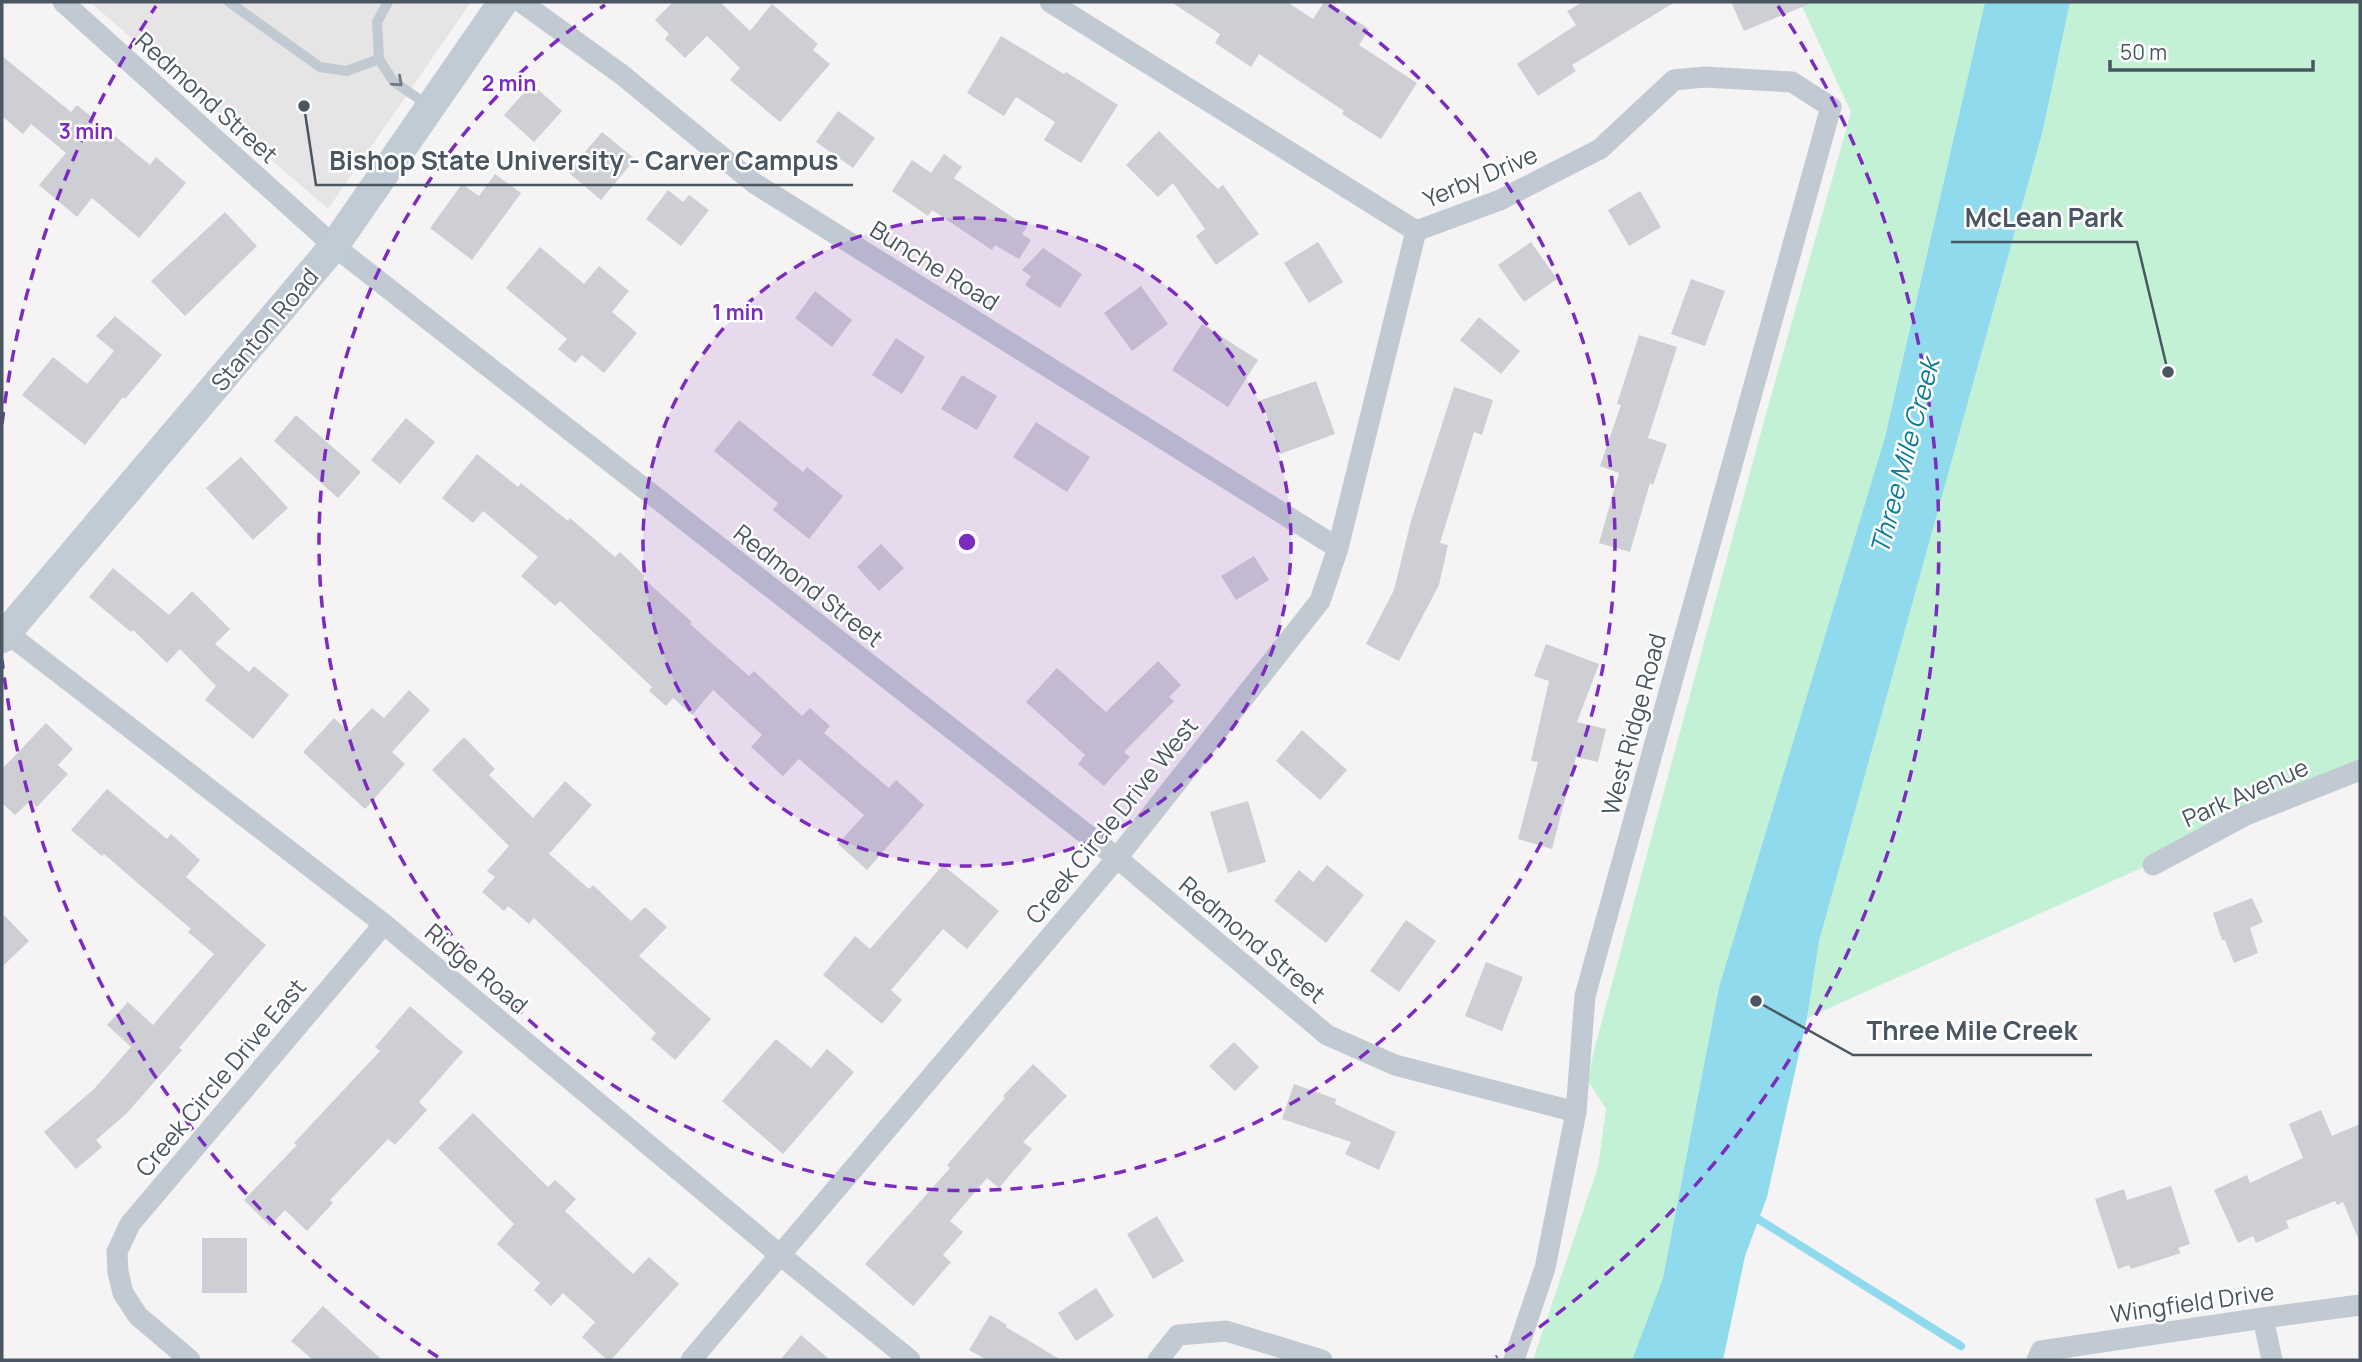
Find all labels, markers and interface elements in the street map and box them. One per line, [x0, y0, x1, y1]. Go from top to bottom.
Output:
street label: Redmond Street [129, 24, 285, 170]
scale bar [2110, 28, 2313, 72]
text: 50 m [2120, 38, 2167, 66]
text: 2 min [482, 69, 536, 97]
one-way arrow [390, 74, 403, 86]
text: 3 min [59, 117, 113, 145]
street label: Yerby Drive [1418, 137, 1542, 215]
callout: Bishop State University - Carver Campus [316, 138, 853, 185]
text: Bishop State University - Carver Campus [329, 142, 839, 178]
callout: McLean Park [1951, 195, 2137, 242]
text: McLean Park [1965, 199, 2124, 235]
street label: Bunche Road [864, 212, 1006, 318]
street label: Stanton Road [203, 260, 325, 398]
text: 1 min [712, 298, 764, 326]
water label: Three Mile Creek [1861, 350, 1948, 558]
street label: Redmond Street [727, 516, 891, 654]
centre of rings [955, 530, 979, 554]
street label: West Ridge Road [1593, 629, 1673, 819]
street label: Creek Circle Drive West [1017, 710, 1205, 930]
street label: Park Avenue [2177, 750, 2313, 834]
street label: Redmond Street [1173, 868, 1333, 1010]
street label: Ridge Road [419, 915, 535, 1021]
street label: Creek Circle Drive East [127, 971, 313, 1183]
callout: Three Mile Creek [1853, 1008, 2092, 1055]
text: Three Mile Creek [1867, 1012, 2078, 1048]
street label: Wingfield Drive [2108, 1274, 2276, 1330]

